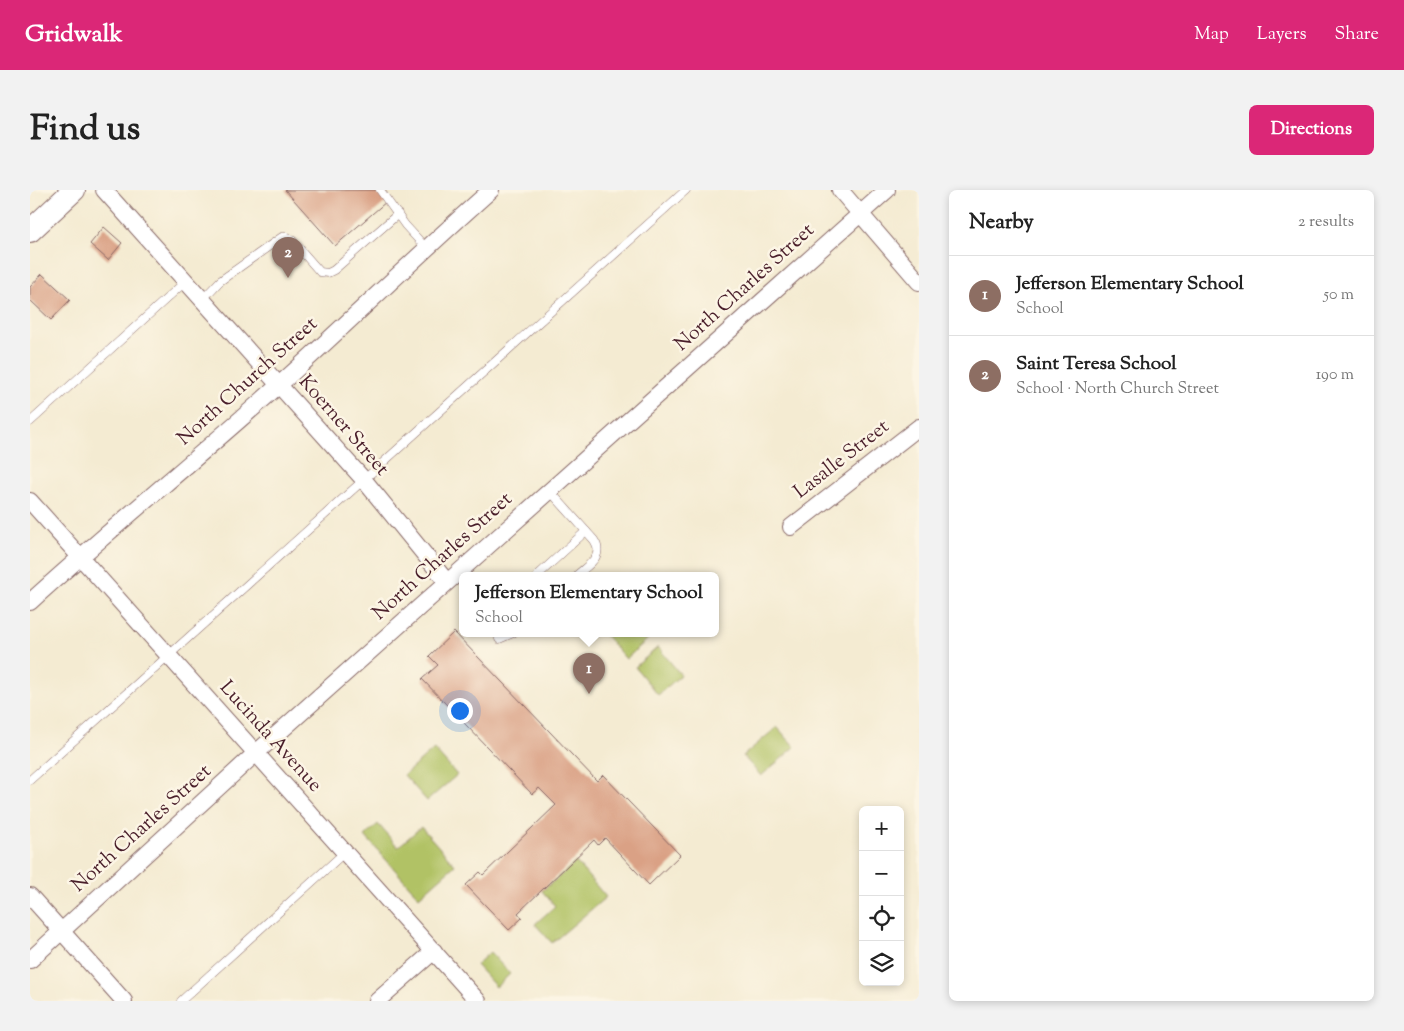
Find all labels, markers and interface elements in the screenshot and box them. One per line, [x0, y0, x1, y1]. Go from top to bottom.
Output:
text: Gridwalk [25, 18, 123, 52]
text: Map [1194, 22, 1229, 48]
text: Layers [1257, 22, 1307, 48]
text: Share [1335, 22, 1379, 48]
text: Find us [30, 105, 140, 156]
button: Directions [1249, 105, 1374, 155]
text: Nearby [969, 208, 1034, 238]
text: 2 results [1298, 211, 1354, 234]
street label: North Charles Street [669, 217, 822, 359]
pin: 2 [272, 237, 304, 278]
text: Jefferson Elementary School [1016, 271, 1244, 298]
text: 1 [982, 284, 988, 307]
text: 50 m [1323, 284, 1354, 307]
text: School [1016, 298, 1064, 321]
street label: North Church Street [171, 311, 325, 453]
text: Saint Teresa School [1016, 351, 1177, 378]
text: 2 [981, 364, 989, 387]
text: 190 m [1316, 364, 1354, 387]
street label: Koerner Street [291, 369, 395, 483]
text: School · North Church Street [1016, 378, 1219, 401]
street label: Lasalle Street [788, 413, 896, 507]
street label: North Charles Street [367, 486, 520, 628]
popup [459, 572, 719, 637]
text: Jefferson Elementary School [475, 580, 703, 607]
text: School [475, 607, 523, 630]
pin: 1 [573, 653, 605, 694]
street label: Lucinda Avenue [212, 675, 328, 799]
your location [447, 698, 473, 724]
street label: North Charles Street [66, 758, 219, 900]
map controls [859, 806, 904, 986]
button: + [859, 806, 904, 851]
button: − [859, 851, 904, 896]
button: locate [859, 896, 904, 941]
button: layers [859, 941, 904, 986]

